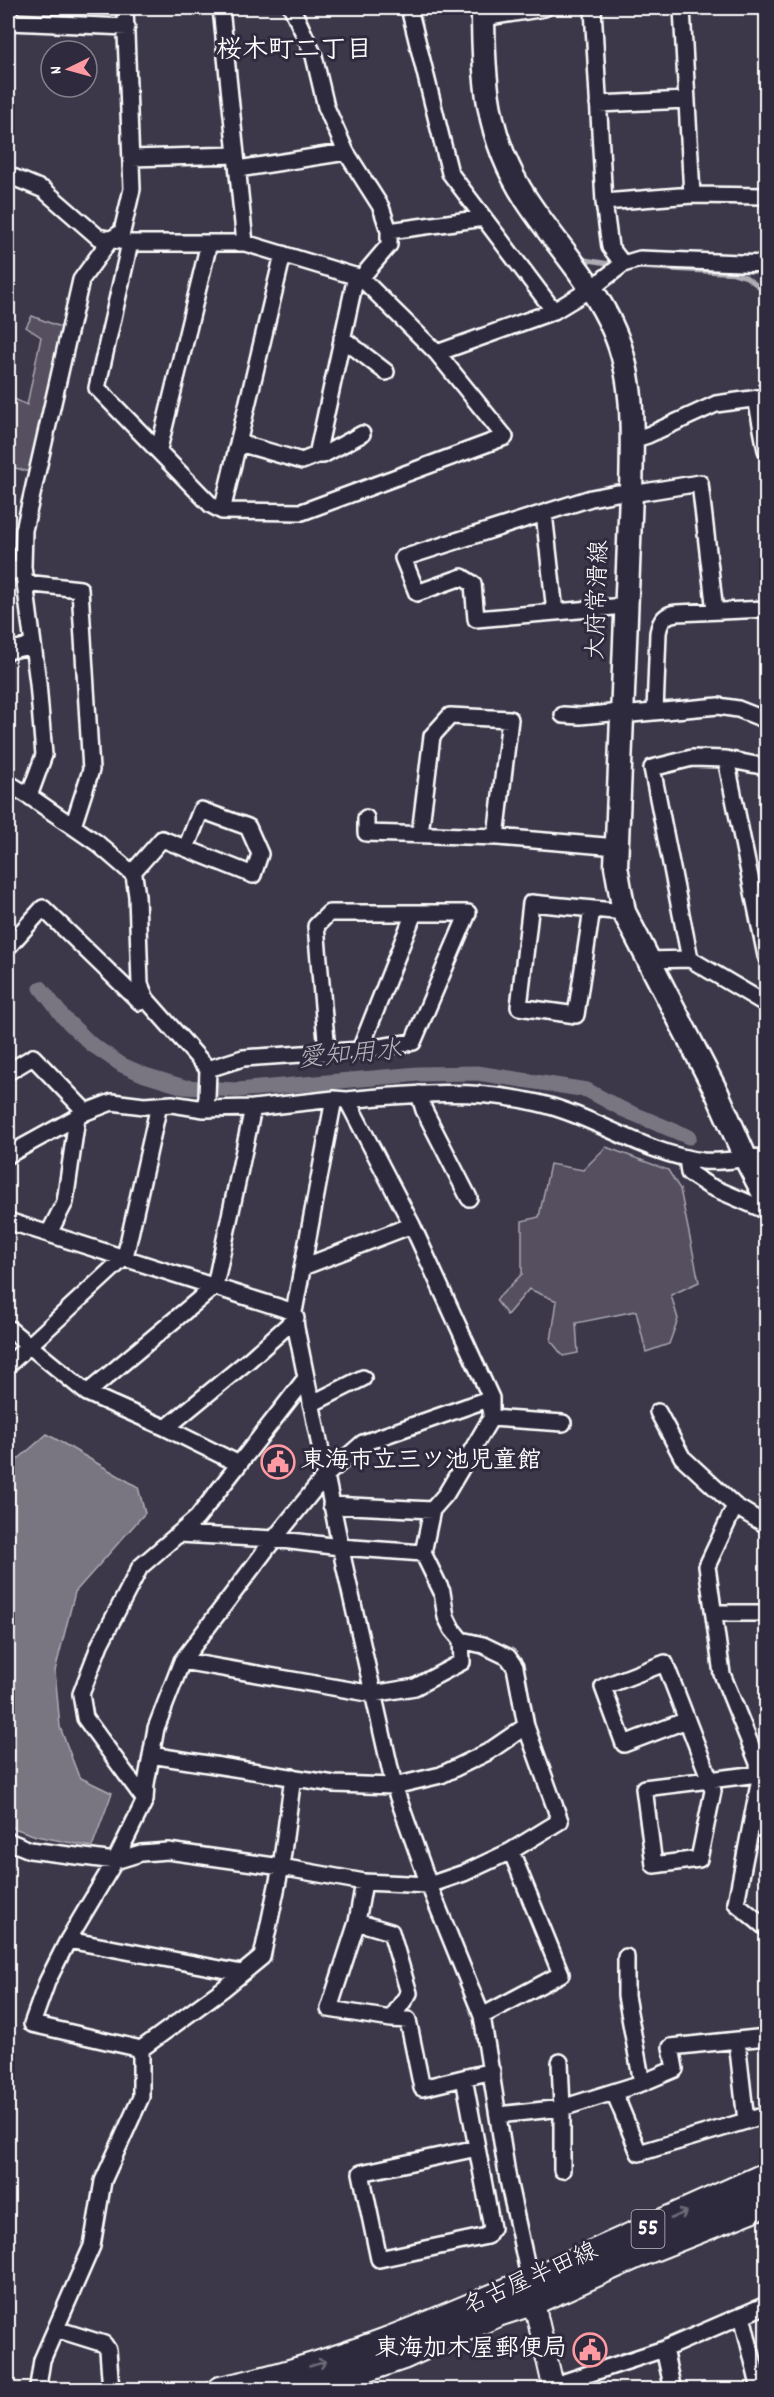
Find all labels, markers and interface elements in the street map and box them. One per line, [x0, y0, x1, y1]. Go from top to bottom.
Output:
district label: 桜木町二丁目 [216, 33, 372, 70]
north arrow [39, 39, 99, 99]
text: N [45, 65, 68, 75]
street label: 大府常滑線 [580, 539, 618, 661]
water label: 愛知用水 [297, 1033, 403, 1079]
public building icon: 東海市立三ツ池児童館 [260, 1444, 296, 1480]
place label: 東海市立三ツ池児童館 [301, 1445, 541, 1479]
one-way arrow [670, 2209, 688, 2220]
road number: 55 [632, 2210, 664, 2248]
street label: 名古屋半田線 [458, 2235, 604, 2325]
public building icon: 東海加木屋郵便局 [572, 2332, 608, 2368]
place label: 東海加木屋郵便局 [375, 2333, 567, 2367]
one-way arrow [308, 2358, 327, 2369]

